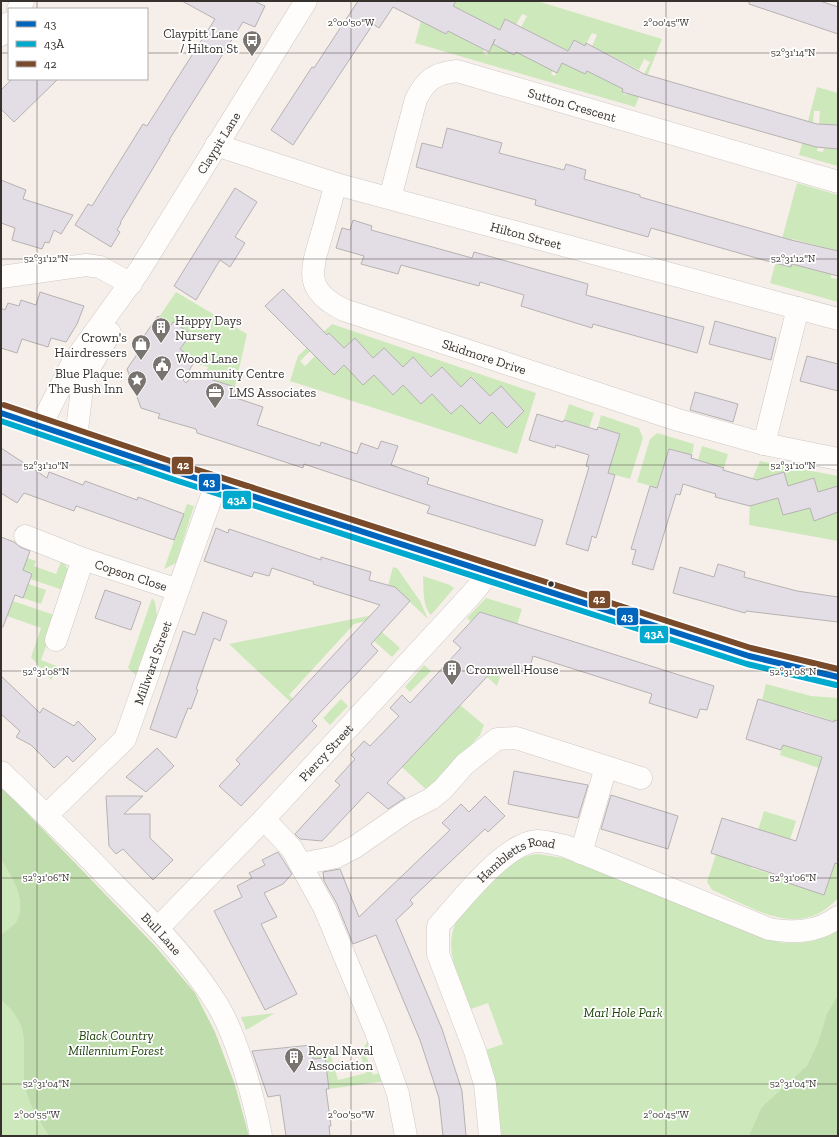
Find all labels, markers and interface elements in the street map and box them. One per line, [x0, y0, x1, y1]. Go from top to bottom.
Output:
legend [8, 8, 148, 80]
text: 43 [44, 17, 56, 31]
text: 2°00'50"W [328, 17, 375, 29]
text: 2°00'45"W [643, 17, 690, 29]
place label: Claypitt Lane / Hilton St [163, 26, 238, 56]
bus stop icon: Claypitt Lane / Hilton St [241, 29, 263, 57]
text: 43A [44, 37, 64, 51]
text: 52°31'14"N [771, 47, 816, 59]
text: 42 [44, 57, 57, 71]
street label: Sutton Crescent [526, 85, 618, 125]
street label: Claypit Lane [194, 109, 244, 177]
street label: Hilton Street [489, 219, 563, 252]
text: 52°31'12"N [24, 253, 69, 265]
text: 52°31'12"N [771, 253, 816, 265]
place label: Happy Days Nursery [175, 313, 242, 343]
building icon: Happy Days Nursery [150, 316, 172, 344]
place label: Crown's Hairdressers [55, 330, 127, 360]
shop icon: Crown's Hairdressers [130, 333, 152, 361]
street label: Skidmore Drive [440, 336, 528, 378]
place label: Wood Lane Community Centre [176, 351, 284, 381]
public building icon: Wood Lane Community Centre [151, 354, 173, 382]
place label: Blue Plaque: The Bush Inn [49, 366, 124, 396]
place icon: Blue Plaque: The Bush Inn [126, 369, 148, 397]
office icon: LMS Associates [204, 381, 226, 409]
place label: LMS Associates [229, 385, 316, 400]
line badge: 42 [171, 456, 194, 475]
text: 42 [177, 459, 189, 472]
text: 52°31'10"N [23, 460, 69, 472]
text: 52°31'10"N [770, 460, 816, 472]
line badge: 43 [198, 473, 221, 492]
text: 43 [203, 476, 215, 489]
line badge: 43A [222, 490, 252, 510]
text: 43A [227, 494, 247, 507]
street label: Copson Close [93, 556, 169, 594]
unlabelled marker [546, 579, 556, 589]
line badge: 42 [588, 590, 611, 609]
text: 42 [593, 593, 605, 606]
line badge: 43 [616, 607, 639, 626]
text: 43 [621, 611, 633, 624]
street label: Millward Street [131, 619, 175, 707]
line badge: 43A [639, 625, 669, 644]
text: 43A [644, 628, 664, 641]
building icon: Cromwell House [441, 658, 463, 686]
place label: Cromwell House [466, 662, 559, 677]
text: 52°31'08"N [23, 666, 70, 678]
text: 52°31'08"N [770, 666, 817, 678]
street label: Piercy Street [296, 721, 356, 784]
street label: Hambletts Road [474, 834, 557, 886]
text: 52°31'06"N [23, 872, 70, 884]
text: 52°31'06"N [770, 872, 817, 884]
street label: Bull Lane [138, 910, 185, 958]
park label: Marl Hole Park [584, 1005, 663, 1020]
park label: Black Country Millennium Forest [68, 1028, 164, 1058]
place label: Royal Naval Association [308, 1043, 374, 1073]
building icon: Royal Naval Association [283, 1046, 305, 1074]
text: 52°31'04"N [23, 1078, 70, 1090]
text: 52°31'04"N [770, 1078, 817, 1090]
text: 2°00'55"W [14, 1109, 61, 1121]
text: 2°00'50"W [328, 1109, 375, 1121]
text: 2°00'45"W [643, 1109, 690, 1121]

